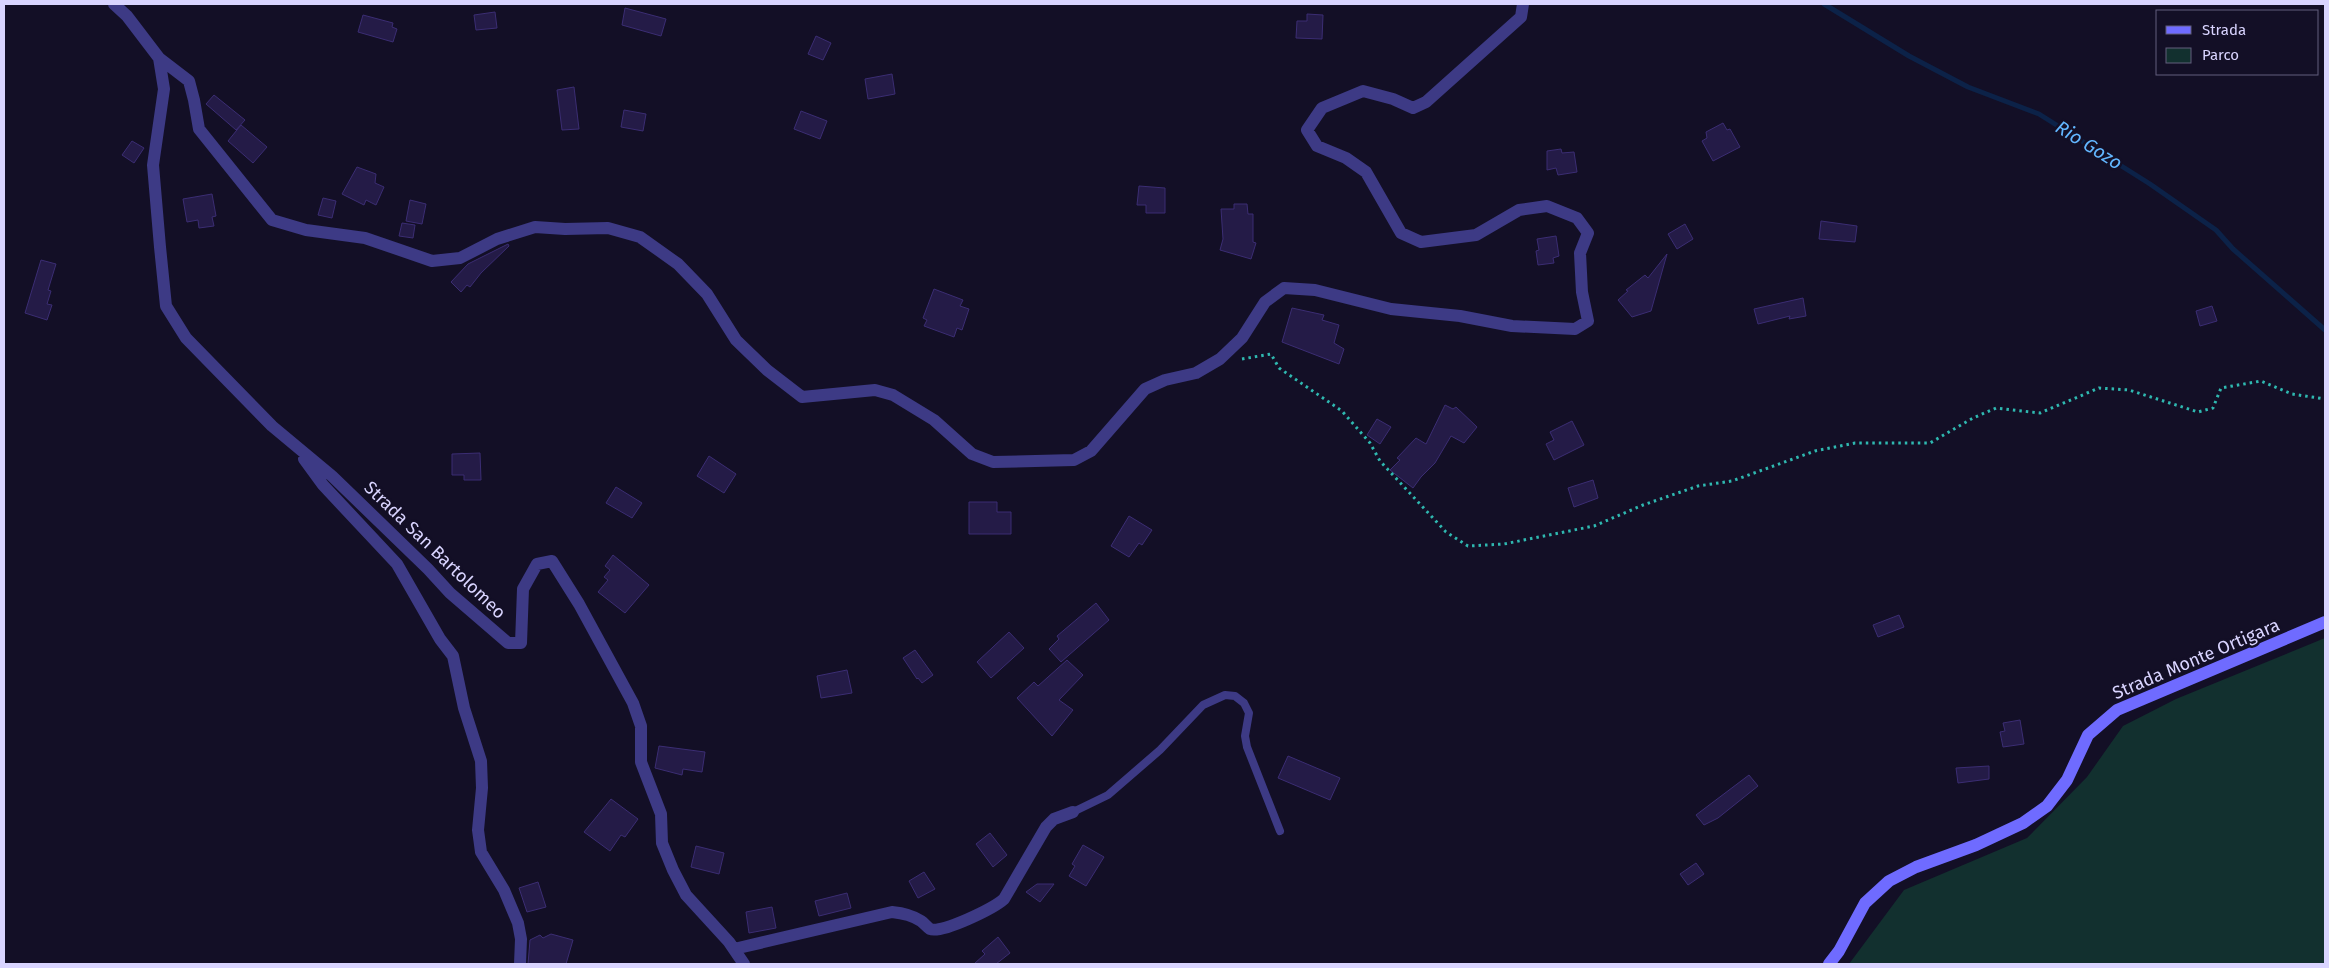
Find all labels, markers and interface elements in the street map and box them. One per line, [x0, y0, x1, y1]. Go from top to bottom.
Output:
legend [2156, 10, 2319, 75]
text: Strada [2202, 21, 2246, 39]
text: Parco [2202, 46, 2239, 64]
water label: Rio Gozo [2051, 116, 2127, 174]
street label: Strada San Bartolomeo [360, 477, 510, 623]
street label: Strada Monte Ortigara [2109, 614, 2283, 704]

